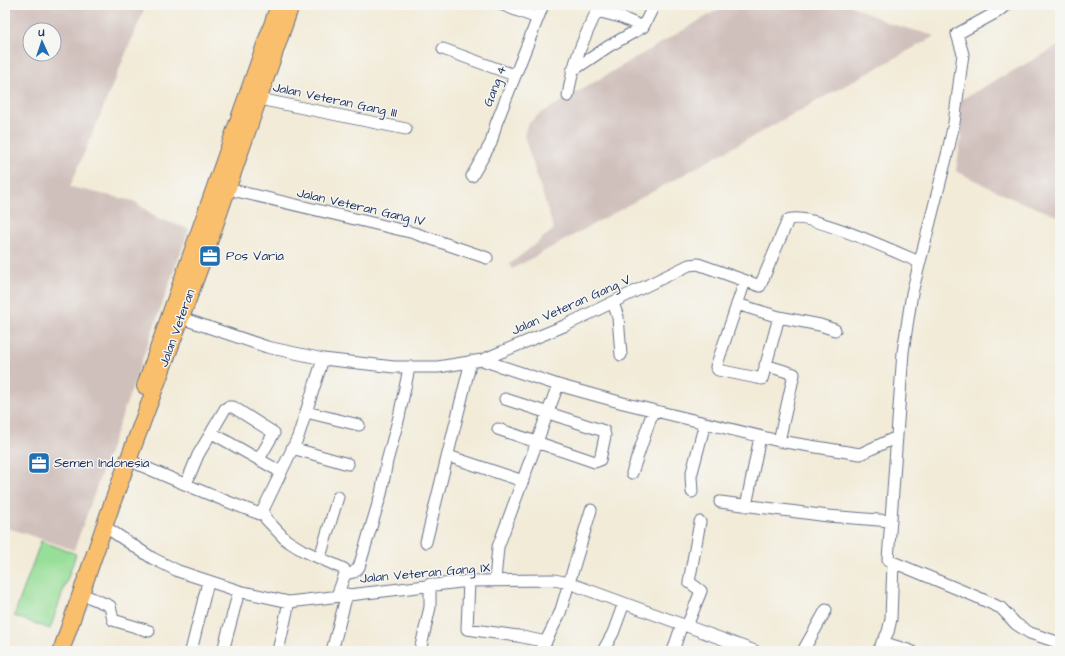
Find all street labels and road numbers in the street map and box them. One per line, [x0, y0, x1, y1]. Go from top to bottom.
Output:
street label: Gang 4 [479, 63, 512, 110]
street label: Jalan Veteran Gang III [271, 78, 399, 123]
street label: Jalan Veteran Gang IV [295, 183, 427, 231]
street label: Jalan Veteran Gang V [508, 271, 634, 340]
street label: Jalan Veteran [155, 286, 200, 369]
street label: Jalan Veteran Gang IX [359, 558, 491, 589]

